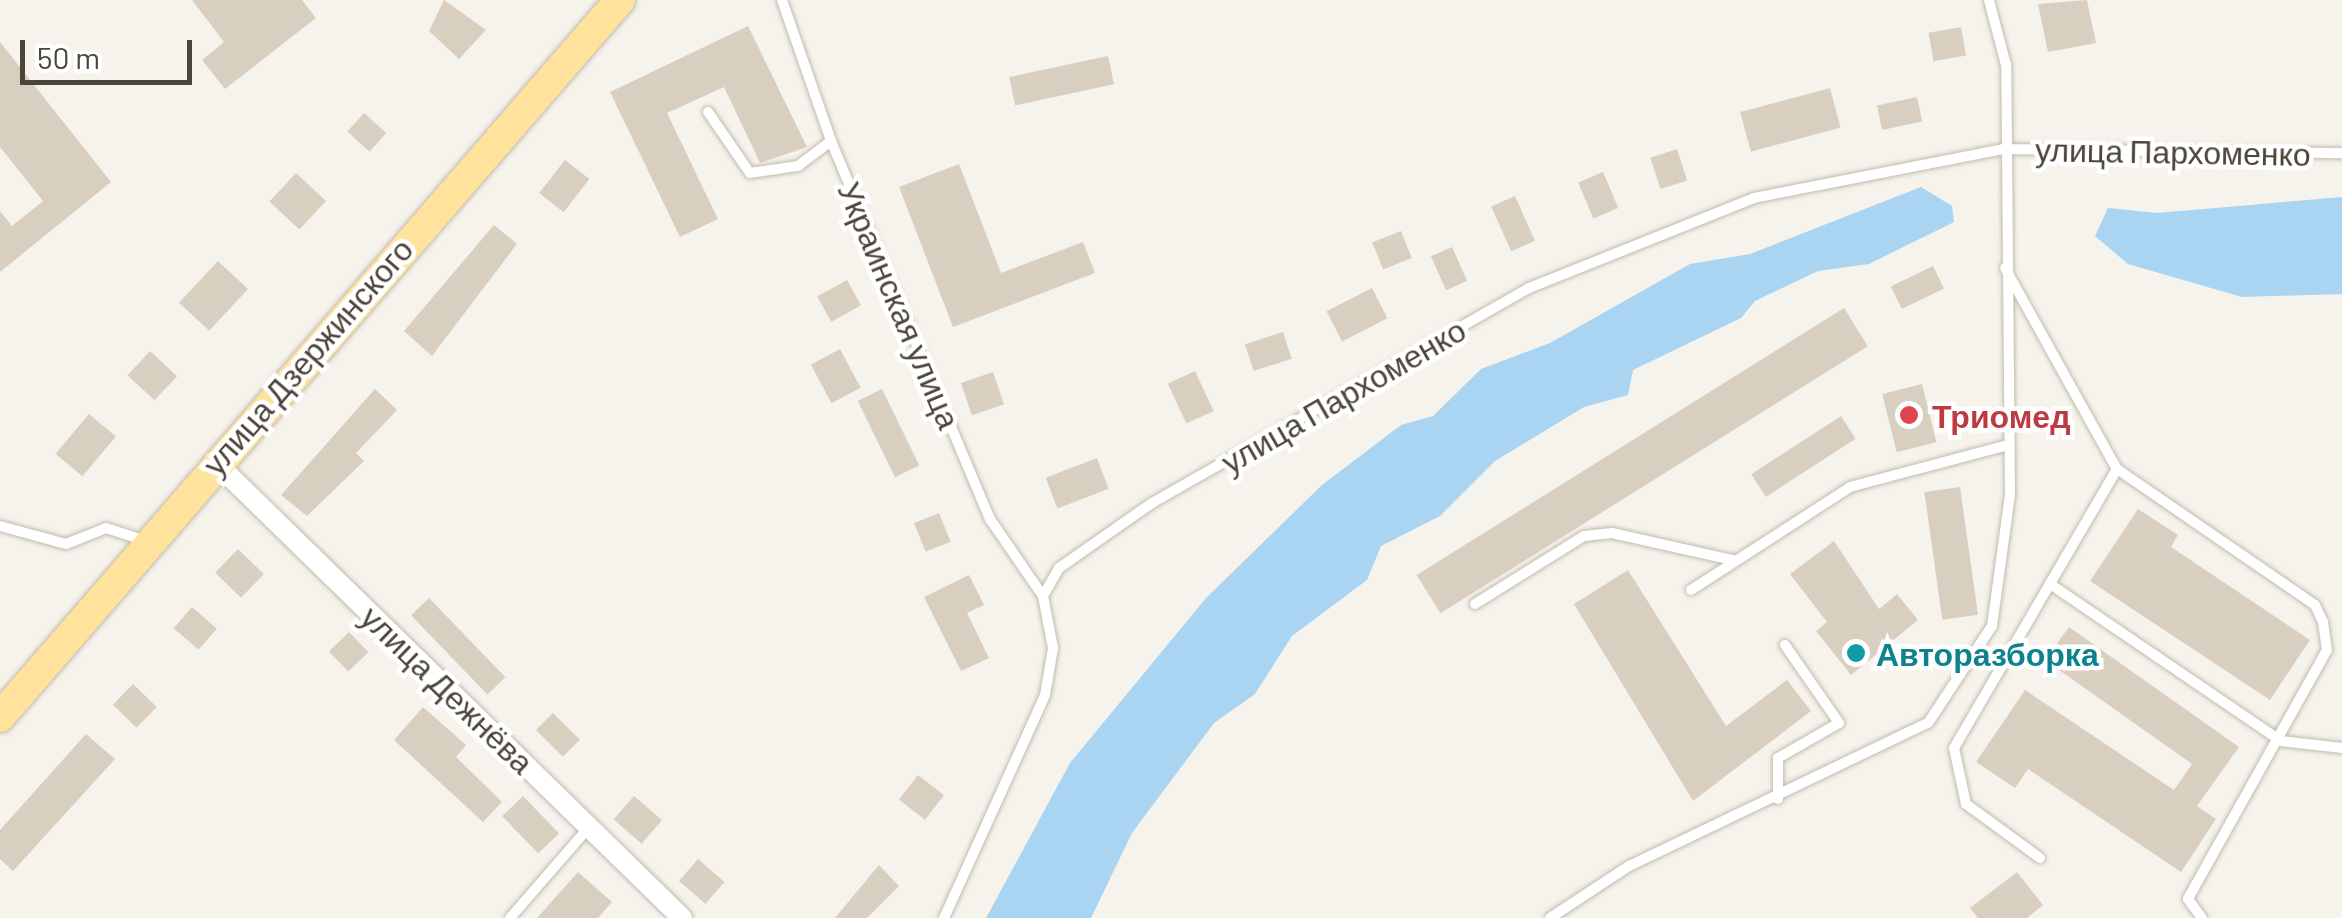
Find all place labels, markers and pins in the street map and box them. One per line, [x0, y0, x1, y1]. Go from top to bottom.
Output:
place label: Триомед [1932, 396, 2070, 434]
marker: Триомед [1896, 402, 1922, 428]
place label: Авторазборка [1876, 634, 2099, 672]
marker: Авторазборка [1845, 642, 1867, 664]

